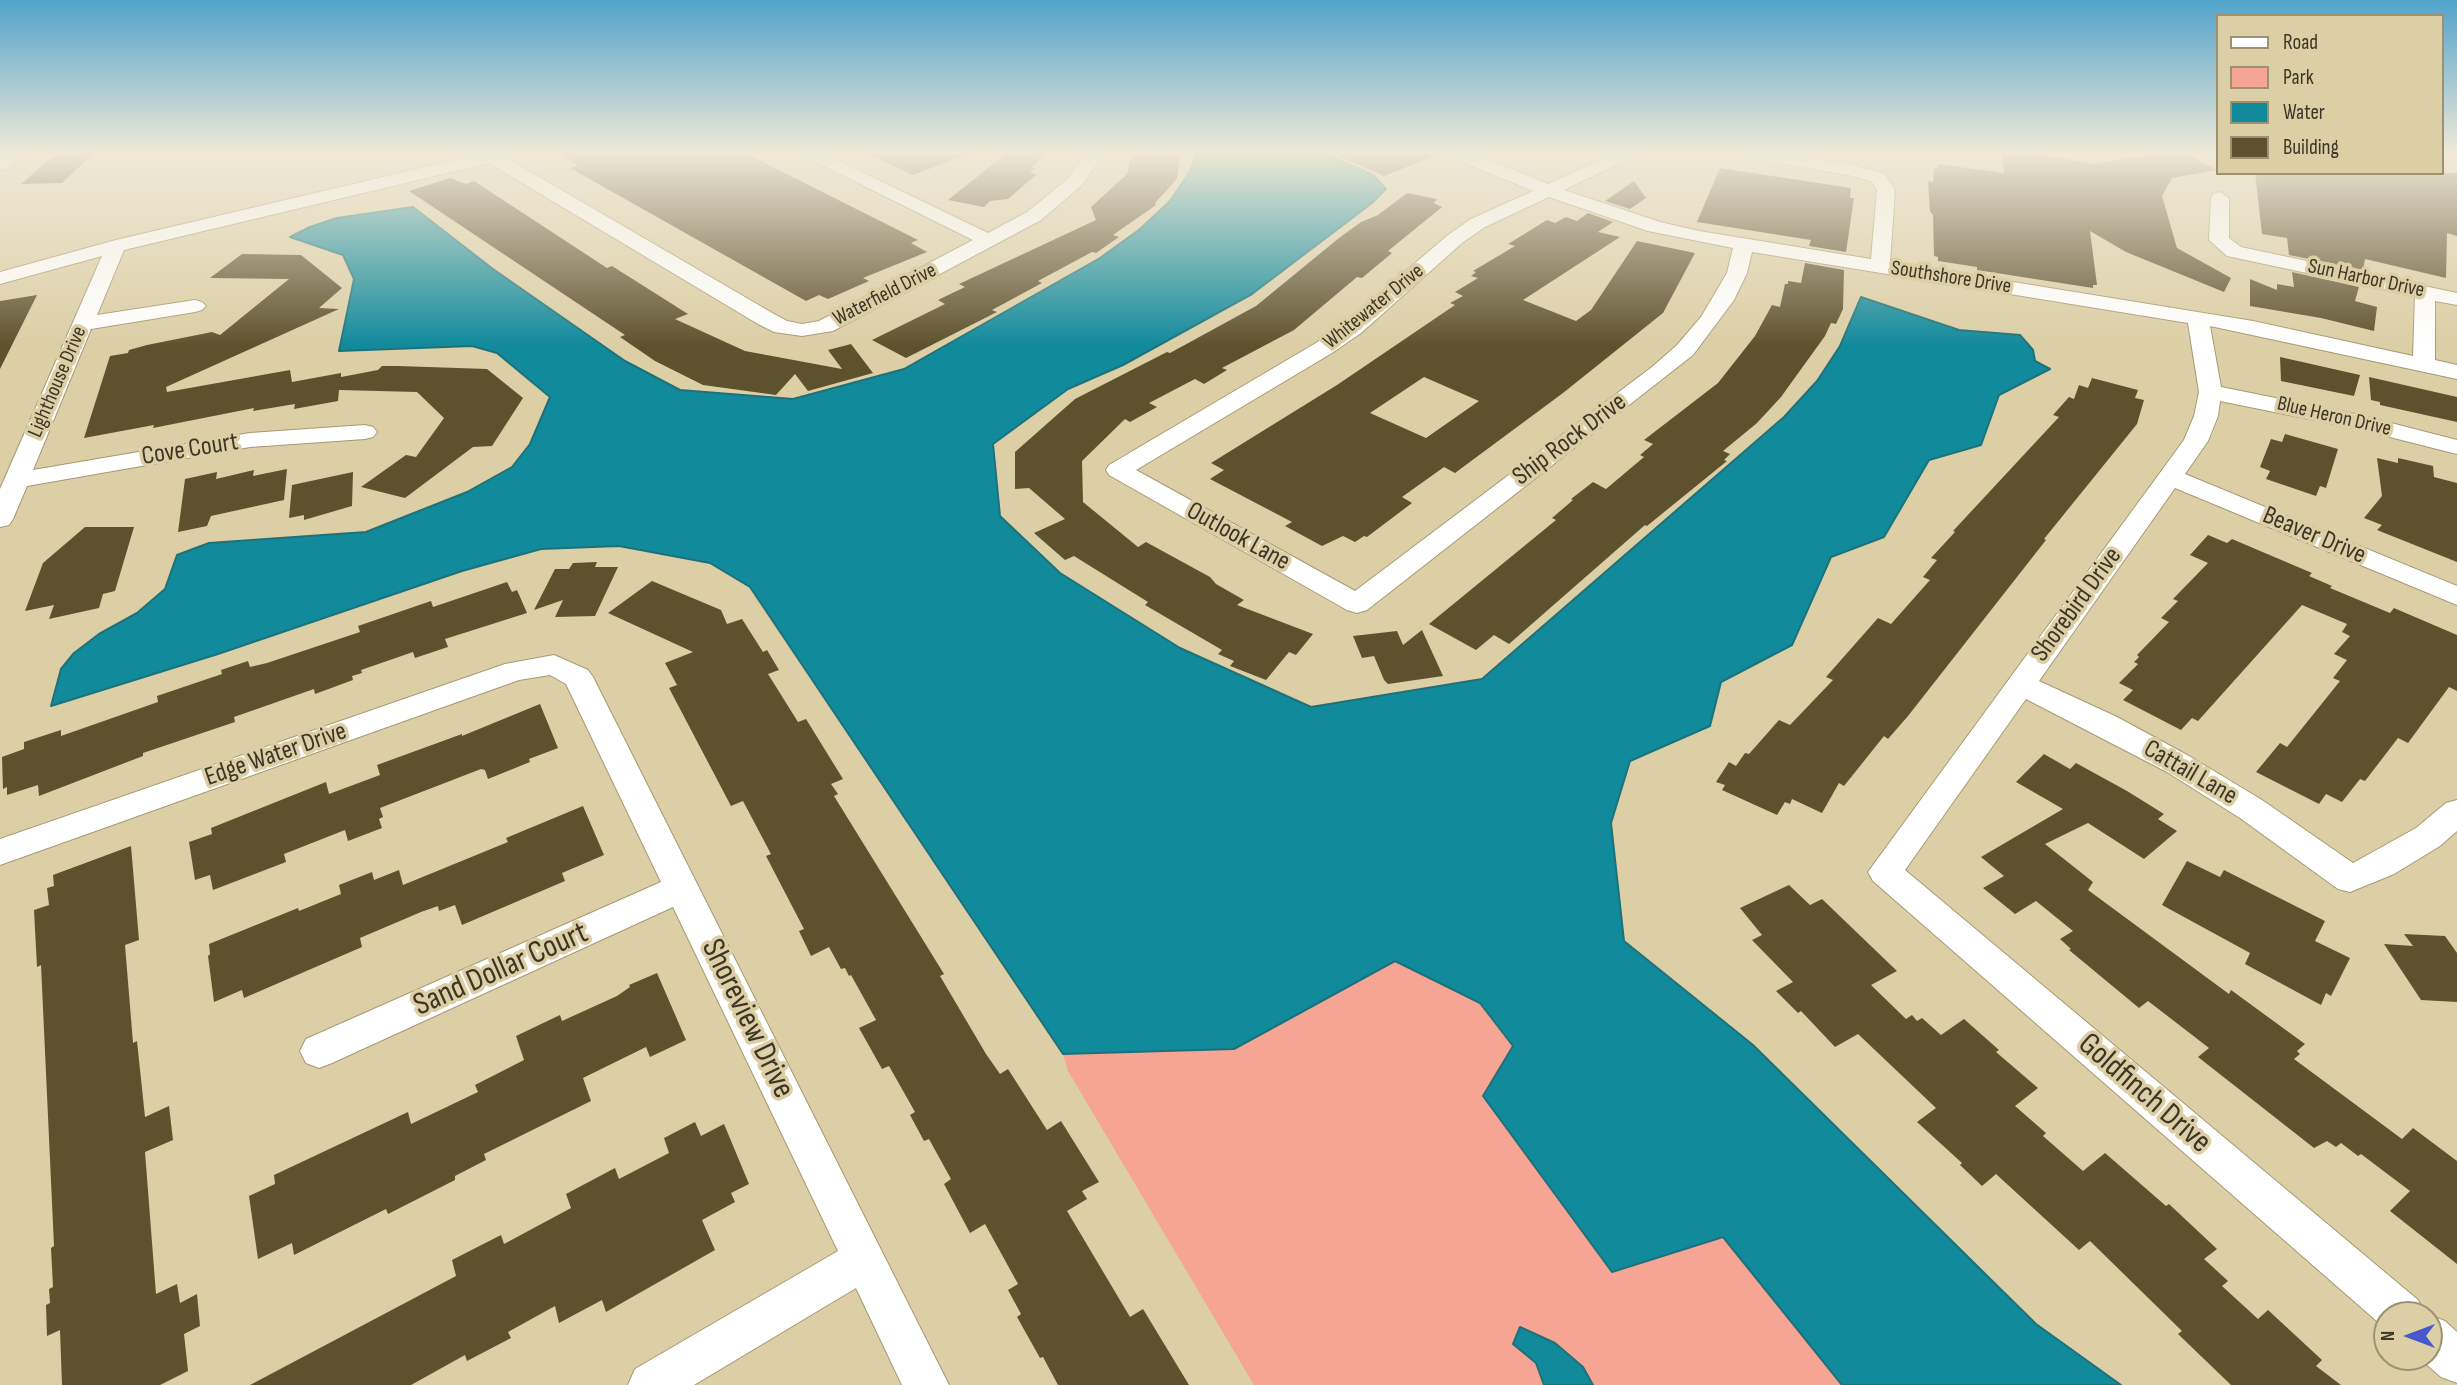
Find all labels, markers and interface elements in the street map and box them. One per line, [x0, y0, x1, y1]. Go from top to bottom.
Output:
legend [2216, 14, 2443, 175]
text: Road [2283, 30, 2318, 55]
text: Park [2283, 65, 2314, 90]
text: Water [2283, 100, 2325, 125]
text: Building [2283, 135, 2339, 160]
street label: Sun Harbor Drive [2306, 254, 2426, 304]
street label: Southshore Drive [1889, 256, 2013, 300]
street label: Waterfield Drive [829, 258, 941, 332]
street label: Whitewater Drive [1319, 259, 1429, 355]
street label: Lighthouse Drive [23, 323, 93, 441]
street label: Ship Rock Drive [1507, 387, 1633, 493]
street label: Blue Heron Drive [2274, 392, 2394, 442]
street label: Cove Court [140, 427, 240, 473]
street label: Outlook Lane [1181, 496, 1295, 578]
street label: Beaver Drive [2258, 500, 2370, 572]
street label: Shorebird Drive [2025, 542, 2129, 668]
street label: Edge Water Drive [201, 716, 351, 794]
street label: Cattail Lane [2138, 734, 2242, 812]
street label: Sand Dollar Court [408, 914, 594, 1026]
street label: Shoreview Drive [692, 933, 802, 1105]
street label: Goldfinch Drive [2070, 1026, 2218, 1162]
north arrow [2373, 1301, 2443, 1371]
text: N [2377, 1331, 2400, 1341]

